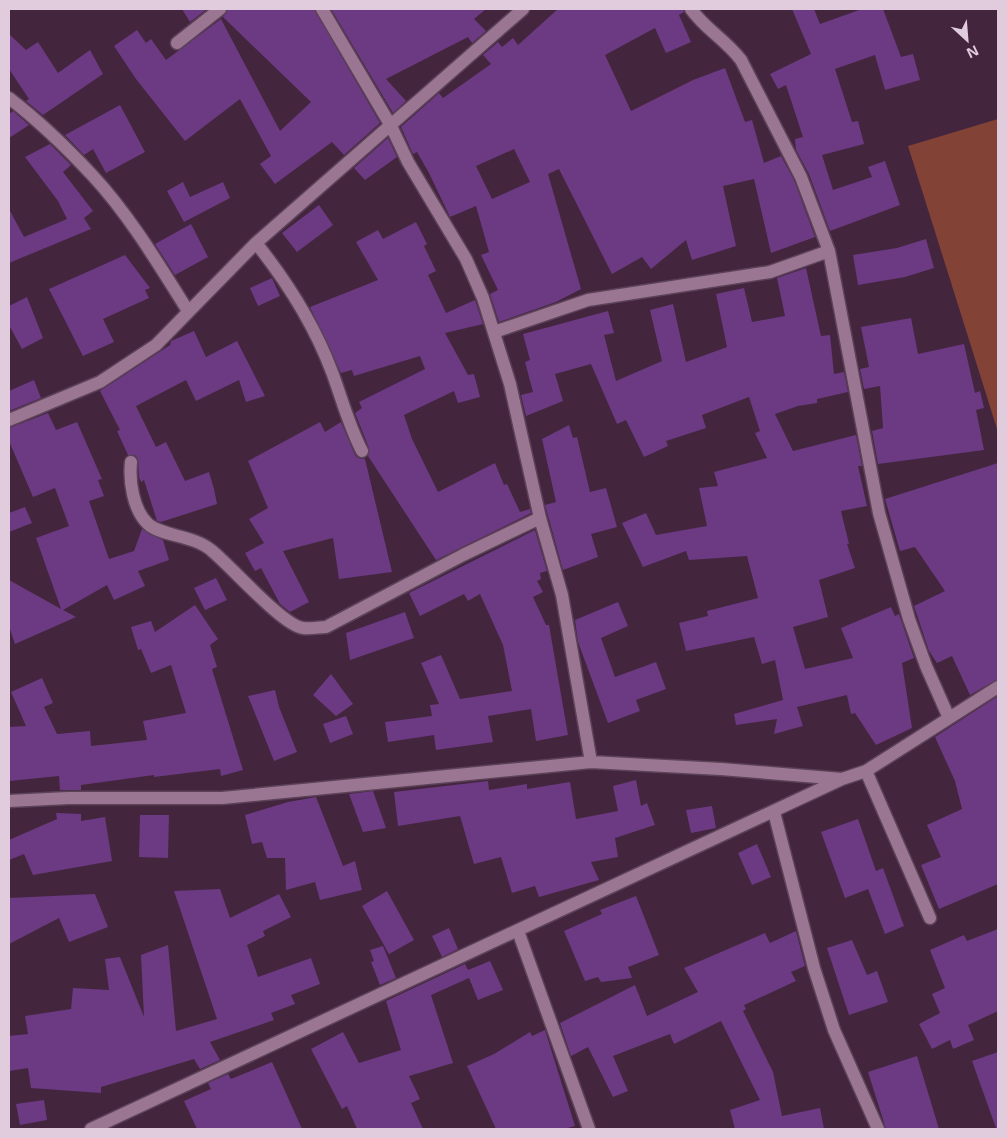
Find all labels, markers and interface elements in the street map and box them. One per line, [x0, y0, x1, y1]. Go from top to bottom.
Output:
north arrow [942, 15, 992, 65]
text: N [964, 41, 982, 63]

